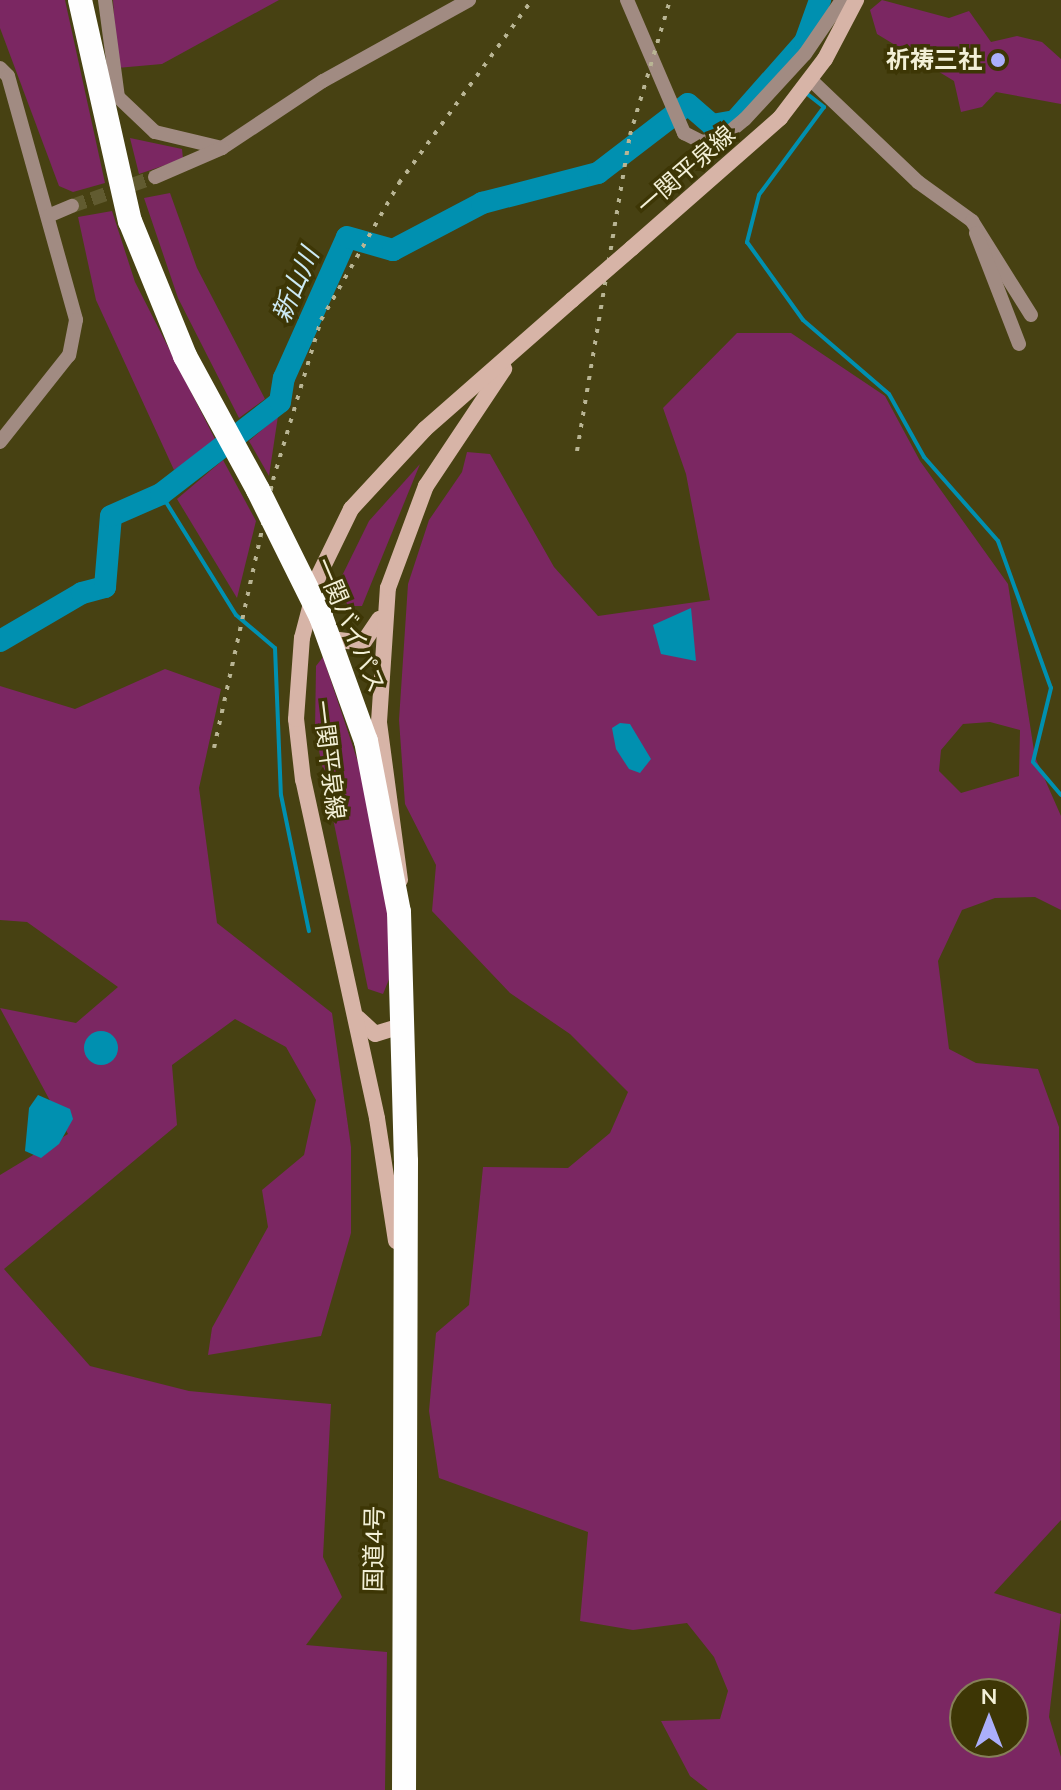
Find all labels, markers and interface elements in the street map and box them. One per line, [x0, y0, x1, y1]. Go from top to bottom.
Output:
place label: 祈祷三社 [886, 46, 982, 74]
marker: 祈祷三社 [989, 51, 1007, 69]
street label: 一関平泉線 [631, 120, 741, 220]
water label: 新山川 [265, 243, 325, 327]
street label: 一関バイパス [309, 553, 391, 697]
street label: 一関平泉線 [307, 699, 351, 821]
street label: 国道4号 [359, 1506, 389, 1592]
north arrow [949, 1678, 1029, 1758]
text: N [981, 1682, 997, 1710]

